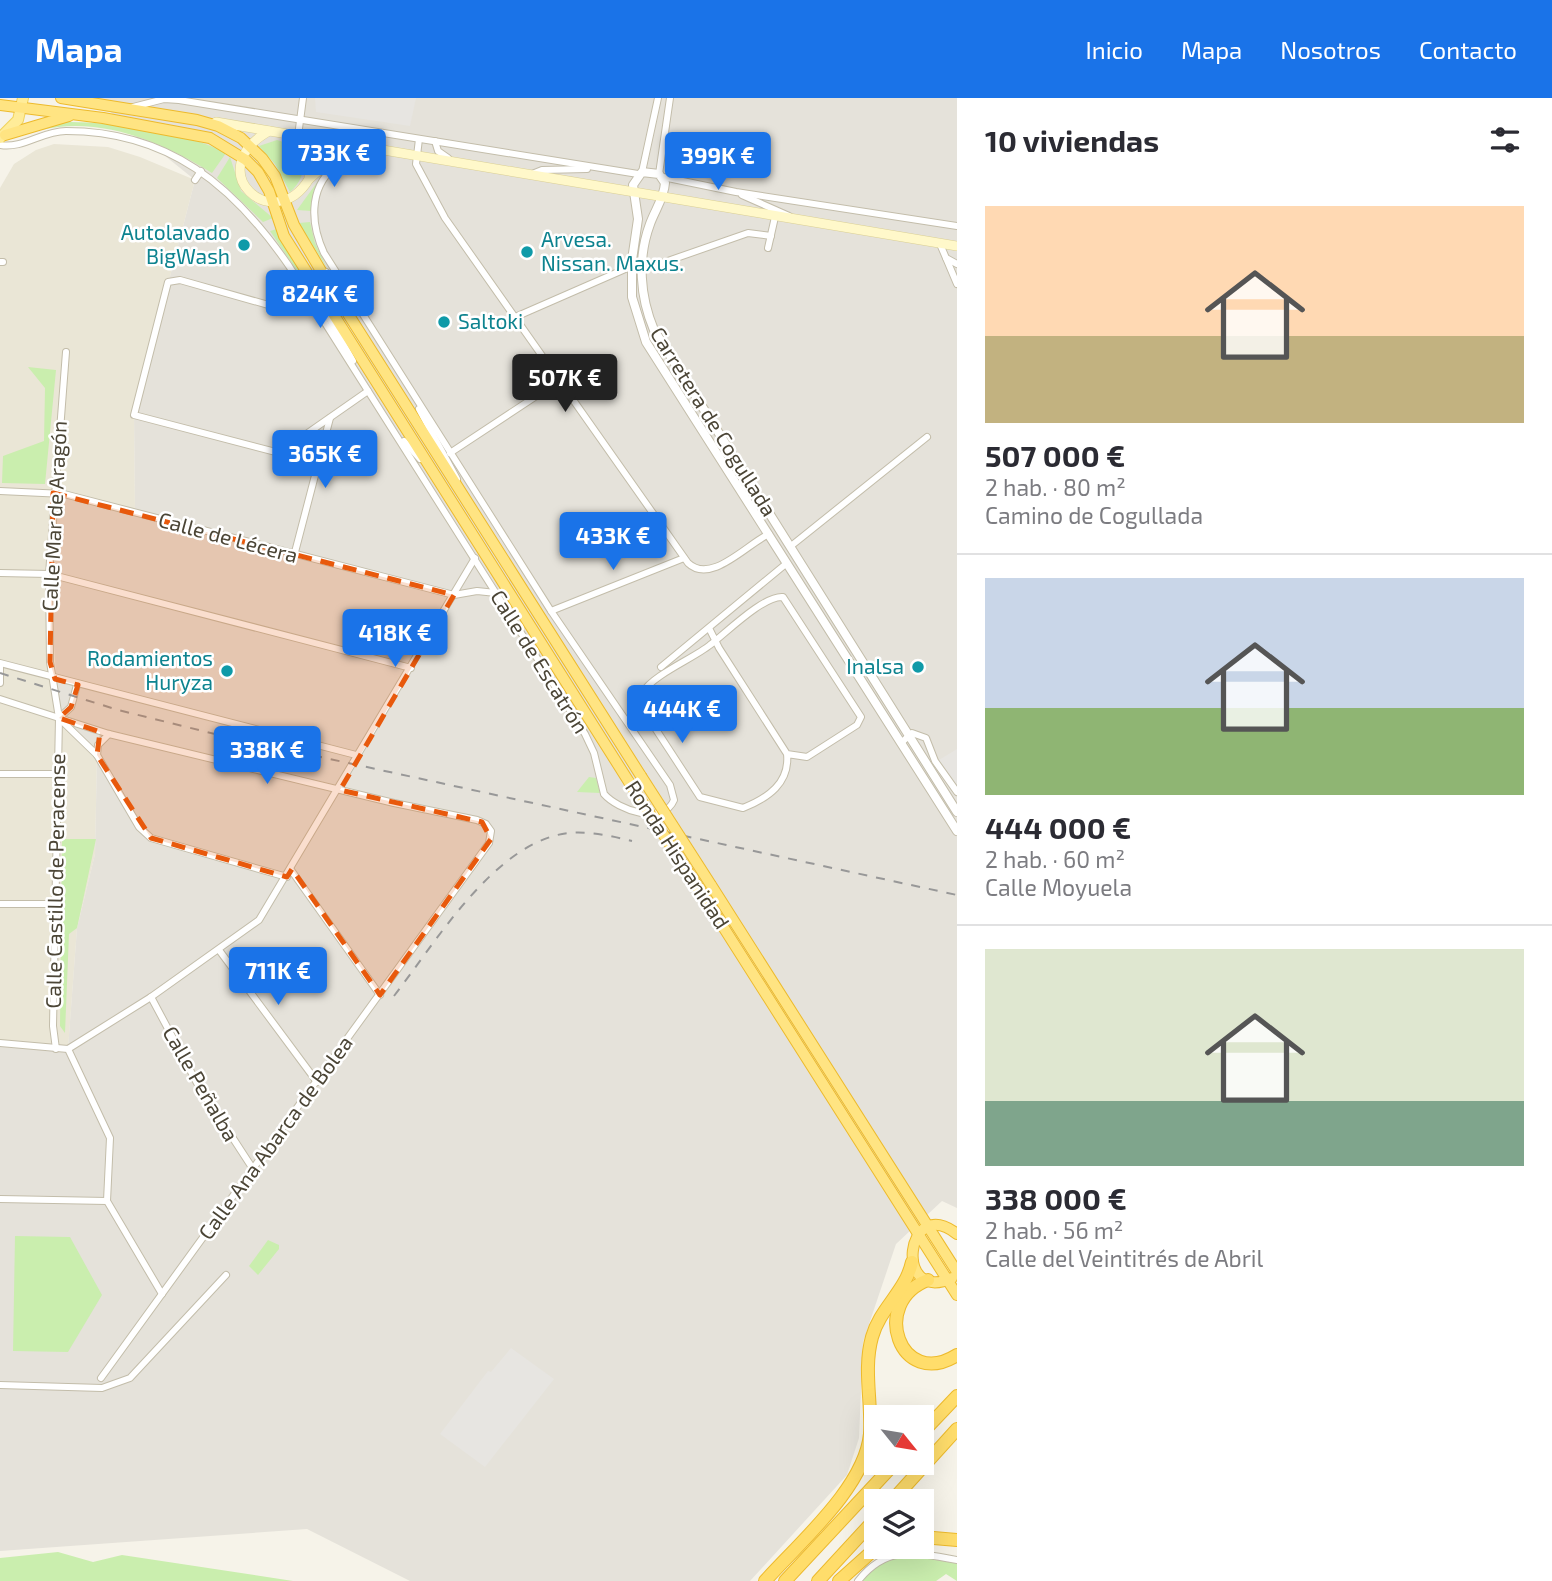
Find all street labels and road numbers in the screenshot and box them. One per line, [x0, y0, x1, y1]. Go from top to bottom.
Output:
street label: Carretera de Cogullada [646, 322, 783, 520]
street label: Calle Mar de Aragón [36, 420, 71, 612]
street label: Calle de Lécera [156, 506, 301, 567]
street label: Calle de Escatrón [486, 585, 594, 738]
street label: Calle Castillo de Peracense [40, 753, 69, 1009]
street label: Ronda Hispanidad [621, 775, 736, 933]
street label: Calle Peñalba [158, 1021, 244, 1145]
street label: Calle Ana Abarca de Bolea [193, 1030, 357, 1244]

